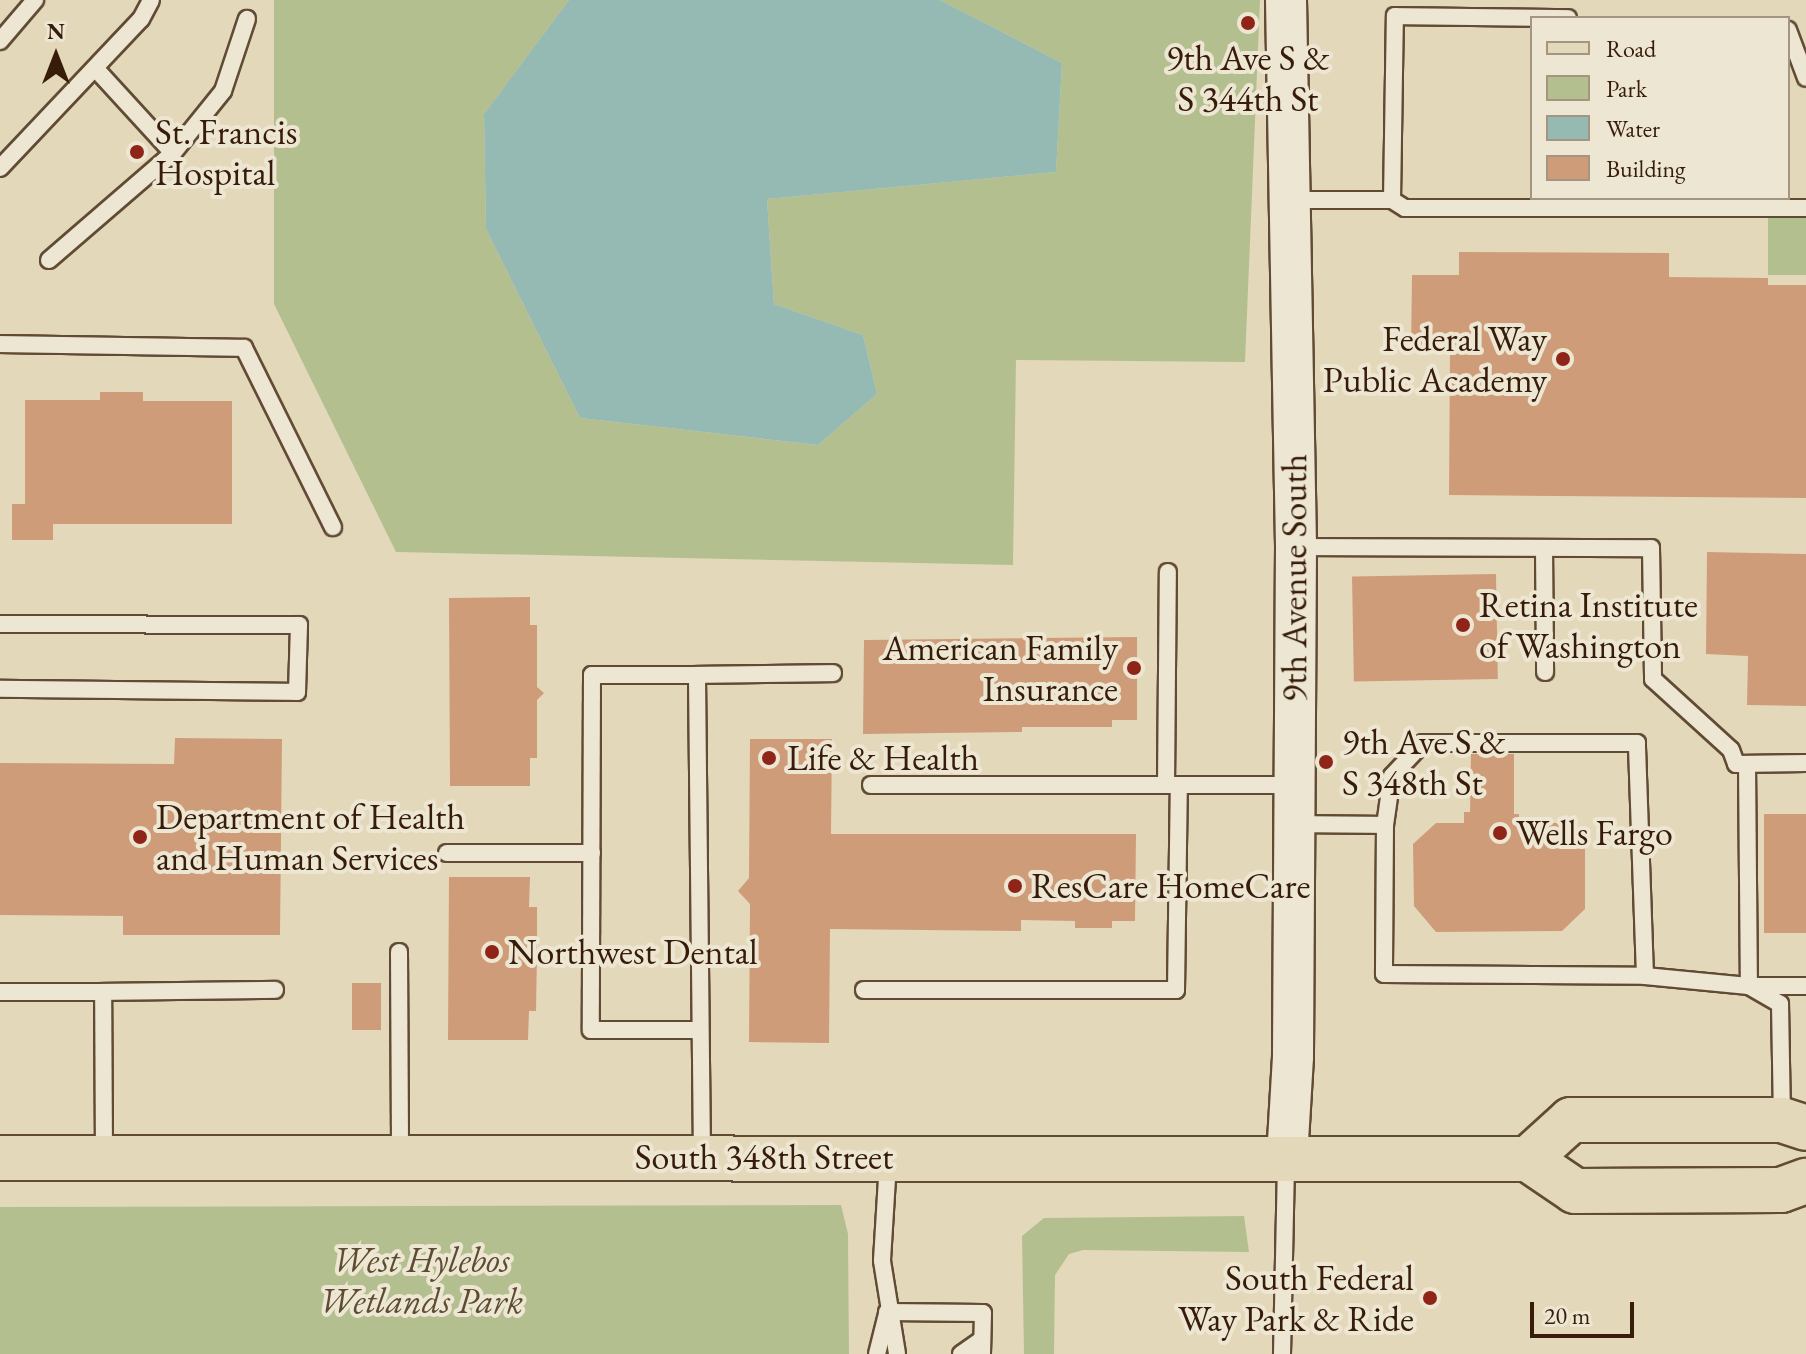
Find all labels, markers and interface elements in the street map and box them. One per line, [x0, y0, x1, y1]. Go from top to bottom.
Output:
marker: 9th Ave S & S 344th St [1239, 14, 1257, 32]
north arrow [16, 16, 96, 96]
legend [1530, 16, 1790, 200]
text: N [47, 17, 65, 46]
text: Road [1606, 33, 1656, 64]
place label: 9th Ave S & S 344th St [1166, 35, 1330, 120]
text: Park [1606, 73, 1647, 104]
place label: St. Francis Hospital [155, 109, 297, 194]
text: Water [1606, 113, 1660, 144]
marker: St. Francis Hospital [126, 141, 148, 163]
text: Building [1606, 153, 1686, 184]
place label: Federal Way Public Academy [1323, 316, 1547, 401]
marker: Federal Way Public Academy [1554, 350, 1572, 368]
street label: 9th Avenue South [1272, 454, 1316, 702]
place label: Retina Institute of Washington [1479, 582, 1698, 667]
marker: Retina Institute of Washington [1454, 616, 1472, 634]
place label: American Family Insurance [883, 625, 1118, 710]
marker: American Family Insurance [1125, 659, 1143, 677]
place label: 9th Ave S & S 348th St [1342, 719, 1506, 804]
place label: Life & Health [787, 736, 979, 780]
marker: Life & Health [758, 747, 780, 769]
marker: 9th Ave S & S 348th St [1317, 753, 1335, 771]
place label: Department of Health and Human Services [156, 794, 465, 879]
place label: Wells Fargo [1516, 811, 1673, 855]
marker: Wells Fargo [1491, 824, 1509, 842]
marker: Department of Health and Human Services [131, 828, 149, 846]
place label: ResCare HomeCare [1031, 864, 1311, 908]
marker: ResCare HomeCare [1006, 877, 1024, 895]
place label: Northwest Dental [508, 930, 758, 974]
marker: Northwest Dental [483, 943, 501, 961]
street label: South 348th Street [635, 1135, 893, 1179]
park label: West Hylebos Wetlands Park [319, 1237, 523, 1322]
place label: South Federal Way Park & Ride [1178, 1255, 1414, 1340]
scale bar [1534, 1286, 1638, 1336]
marker: South Federal Way Park & Ride [1421, 1289, 1439, 1307]
text: 20 m [1544, 1300, 1591, 1331]

